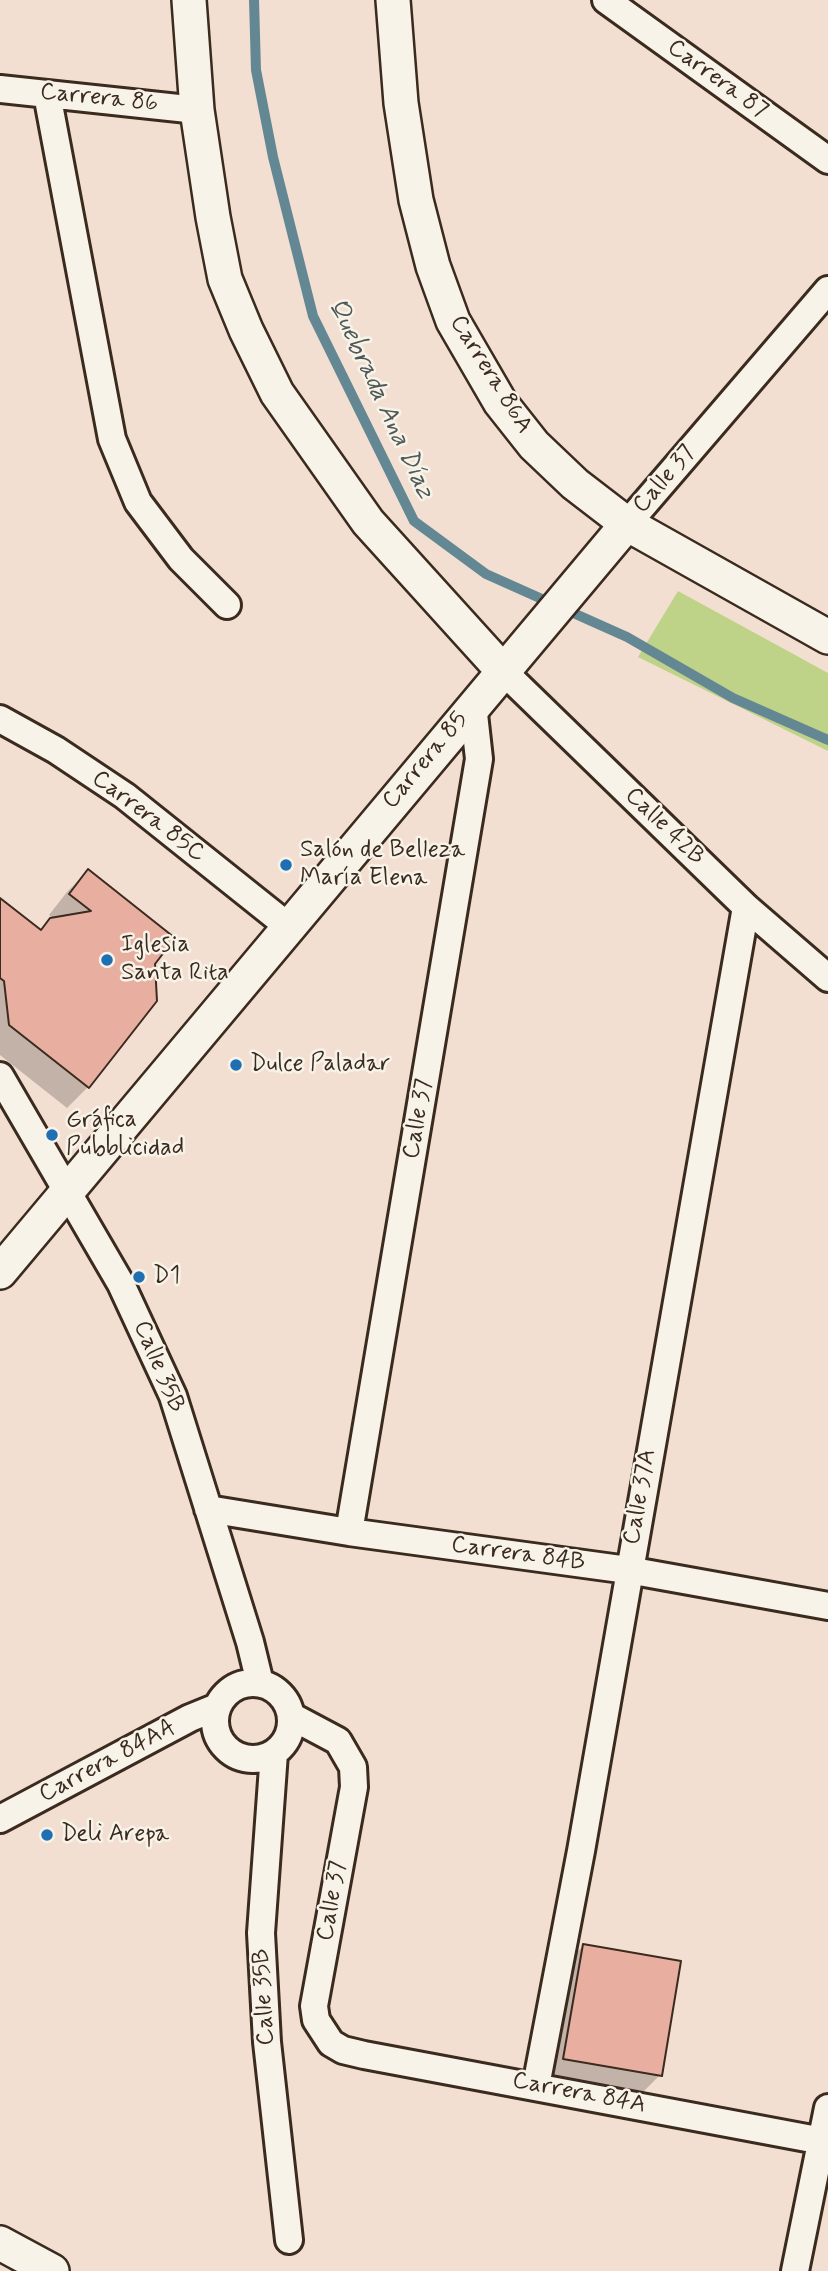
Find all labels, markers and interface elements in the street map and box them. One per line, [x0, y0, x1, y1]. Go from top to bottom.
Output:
street label: Carrera 87 [661, 34, 773, 126]
street label: Carrera 86 [39, 78, 159, 120]
water label: Quebrada Ana Díaz [320, 294, 440, 504]
street label: Carrera 86A [442, 310, 538, 440]
street label: Calle 37 [628, 440, 702, 520]
street label: Carrera 85 [377, 707, 475, 815]
street label: Carrera 85C [85, 765, 211, 869]
street label: Calle 42B [618, 782, 710, 872]
place label: Salón de Belleza María Elena [300, 837, 465, 893]
marker: Salón de Belleza María Elena [278, 857, 294, 873]
place label: Iglesia Santa Rita [121, 932, 229, 988]
marker: Iglesia Santa Rita [99, 952, 115, 968]
place label: Dulce Paladar [250, 1051, 390, 1079]
marker: Dulce Paladar [228, 1057, 244, 1073]
street label: Calle 37 [398, 1077, 440, 1161]
place label: Gráfica Pubblicidad [66, 1107, 184, 1163]
marker: Gráfica Pubblicidad [44, 1127, 60, 1143]
place label: D1 [153, 1263, 180, 1291]
marker: D1 [131, 1269, 147, 1285]
street label: Calle 35B [126, 1317, 190, 1417]
street label: Calle 37A [618, 1447, 664, 1547]
street label: Carrera 84B [449, 1531, 587, 1579]
street label: Carrera 84AA [35, 1714, 181, 1810]
place label: Deli Arepa [61, 1821, 169, 1849]
marker: Deli Arepa [39, 1827, 55, 1843]
street label: Calle 37 [312, 1859, 354, 1943]
street label: Calle 35B [248, 1948, 282, 2046]
street label: Carrera 84A [510, 2067, 648, 2121]

